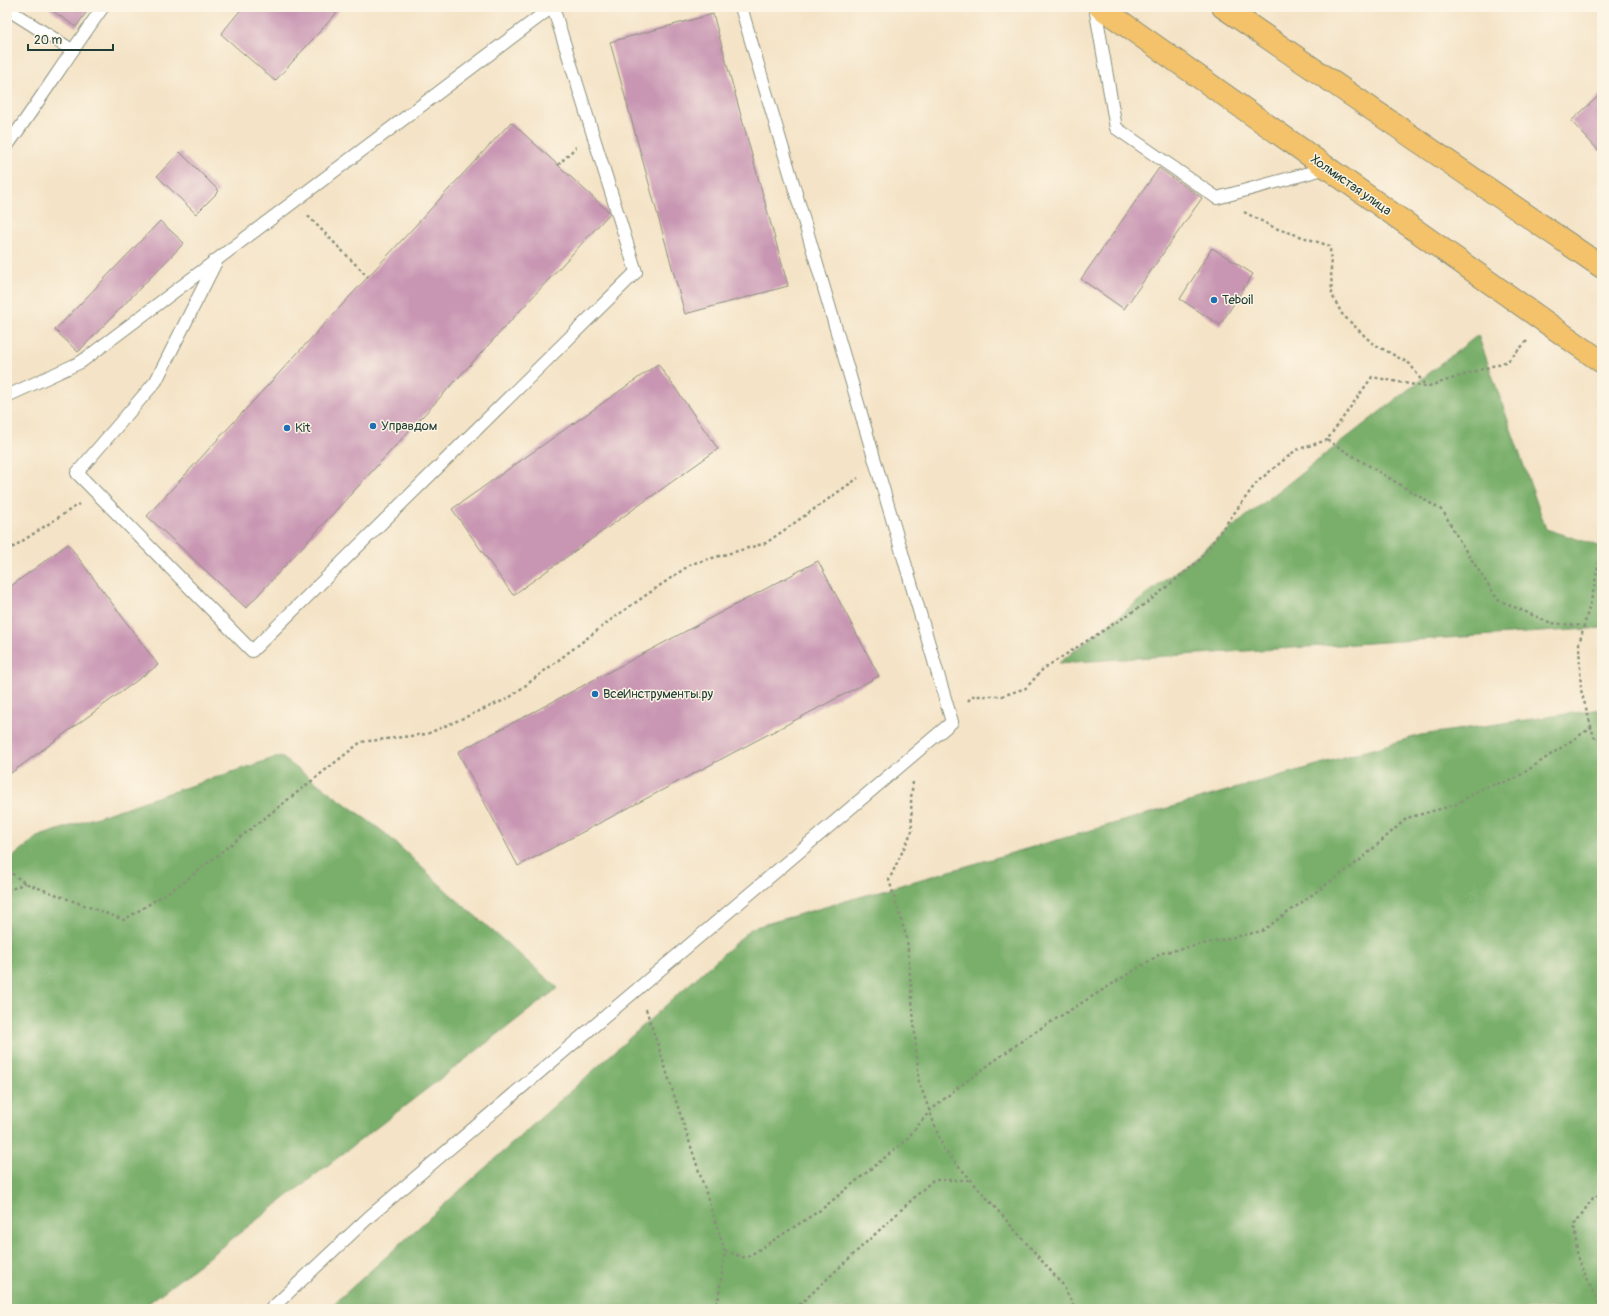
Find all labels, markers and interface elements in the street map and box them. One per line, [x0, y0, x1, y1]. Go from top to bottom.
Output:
scale bar [28, 26, 113, 52]
text: 20 m [34, 33, 63, 48]
street label: Холмистая улица [1307, 151, 1395, 219]
place label: Teboil [1222, 292, 1254, 308]
marker: Teboil [1209, 295, 1219, 305]
place label: Управдом [381, 418, 437, 434]
place label: Kit [295, 420, 311, 436]
marker: Управдом [368, 421, 378, 431]
marker: Kit [282, 423, 292, 433]
place label: ВсеИнструменты.ру [603, 686, 714, 702]
marker: ВсеИнструменты.ру [590, 689, 600, 699]

